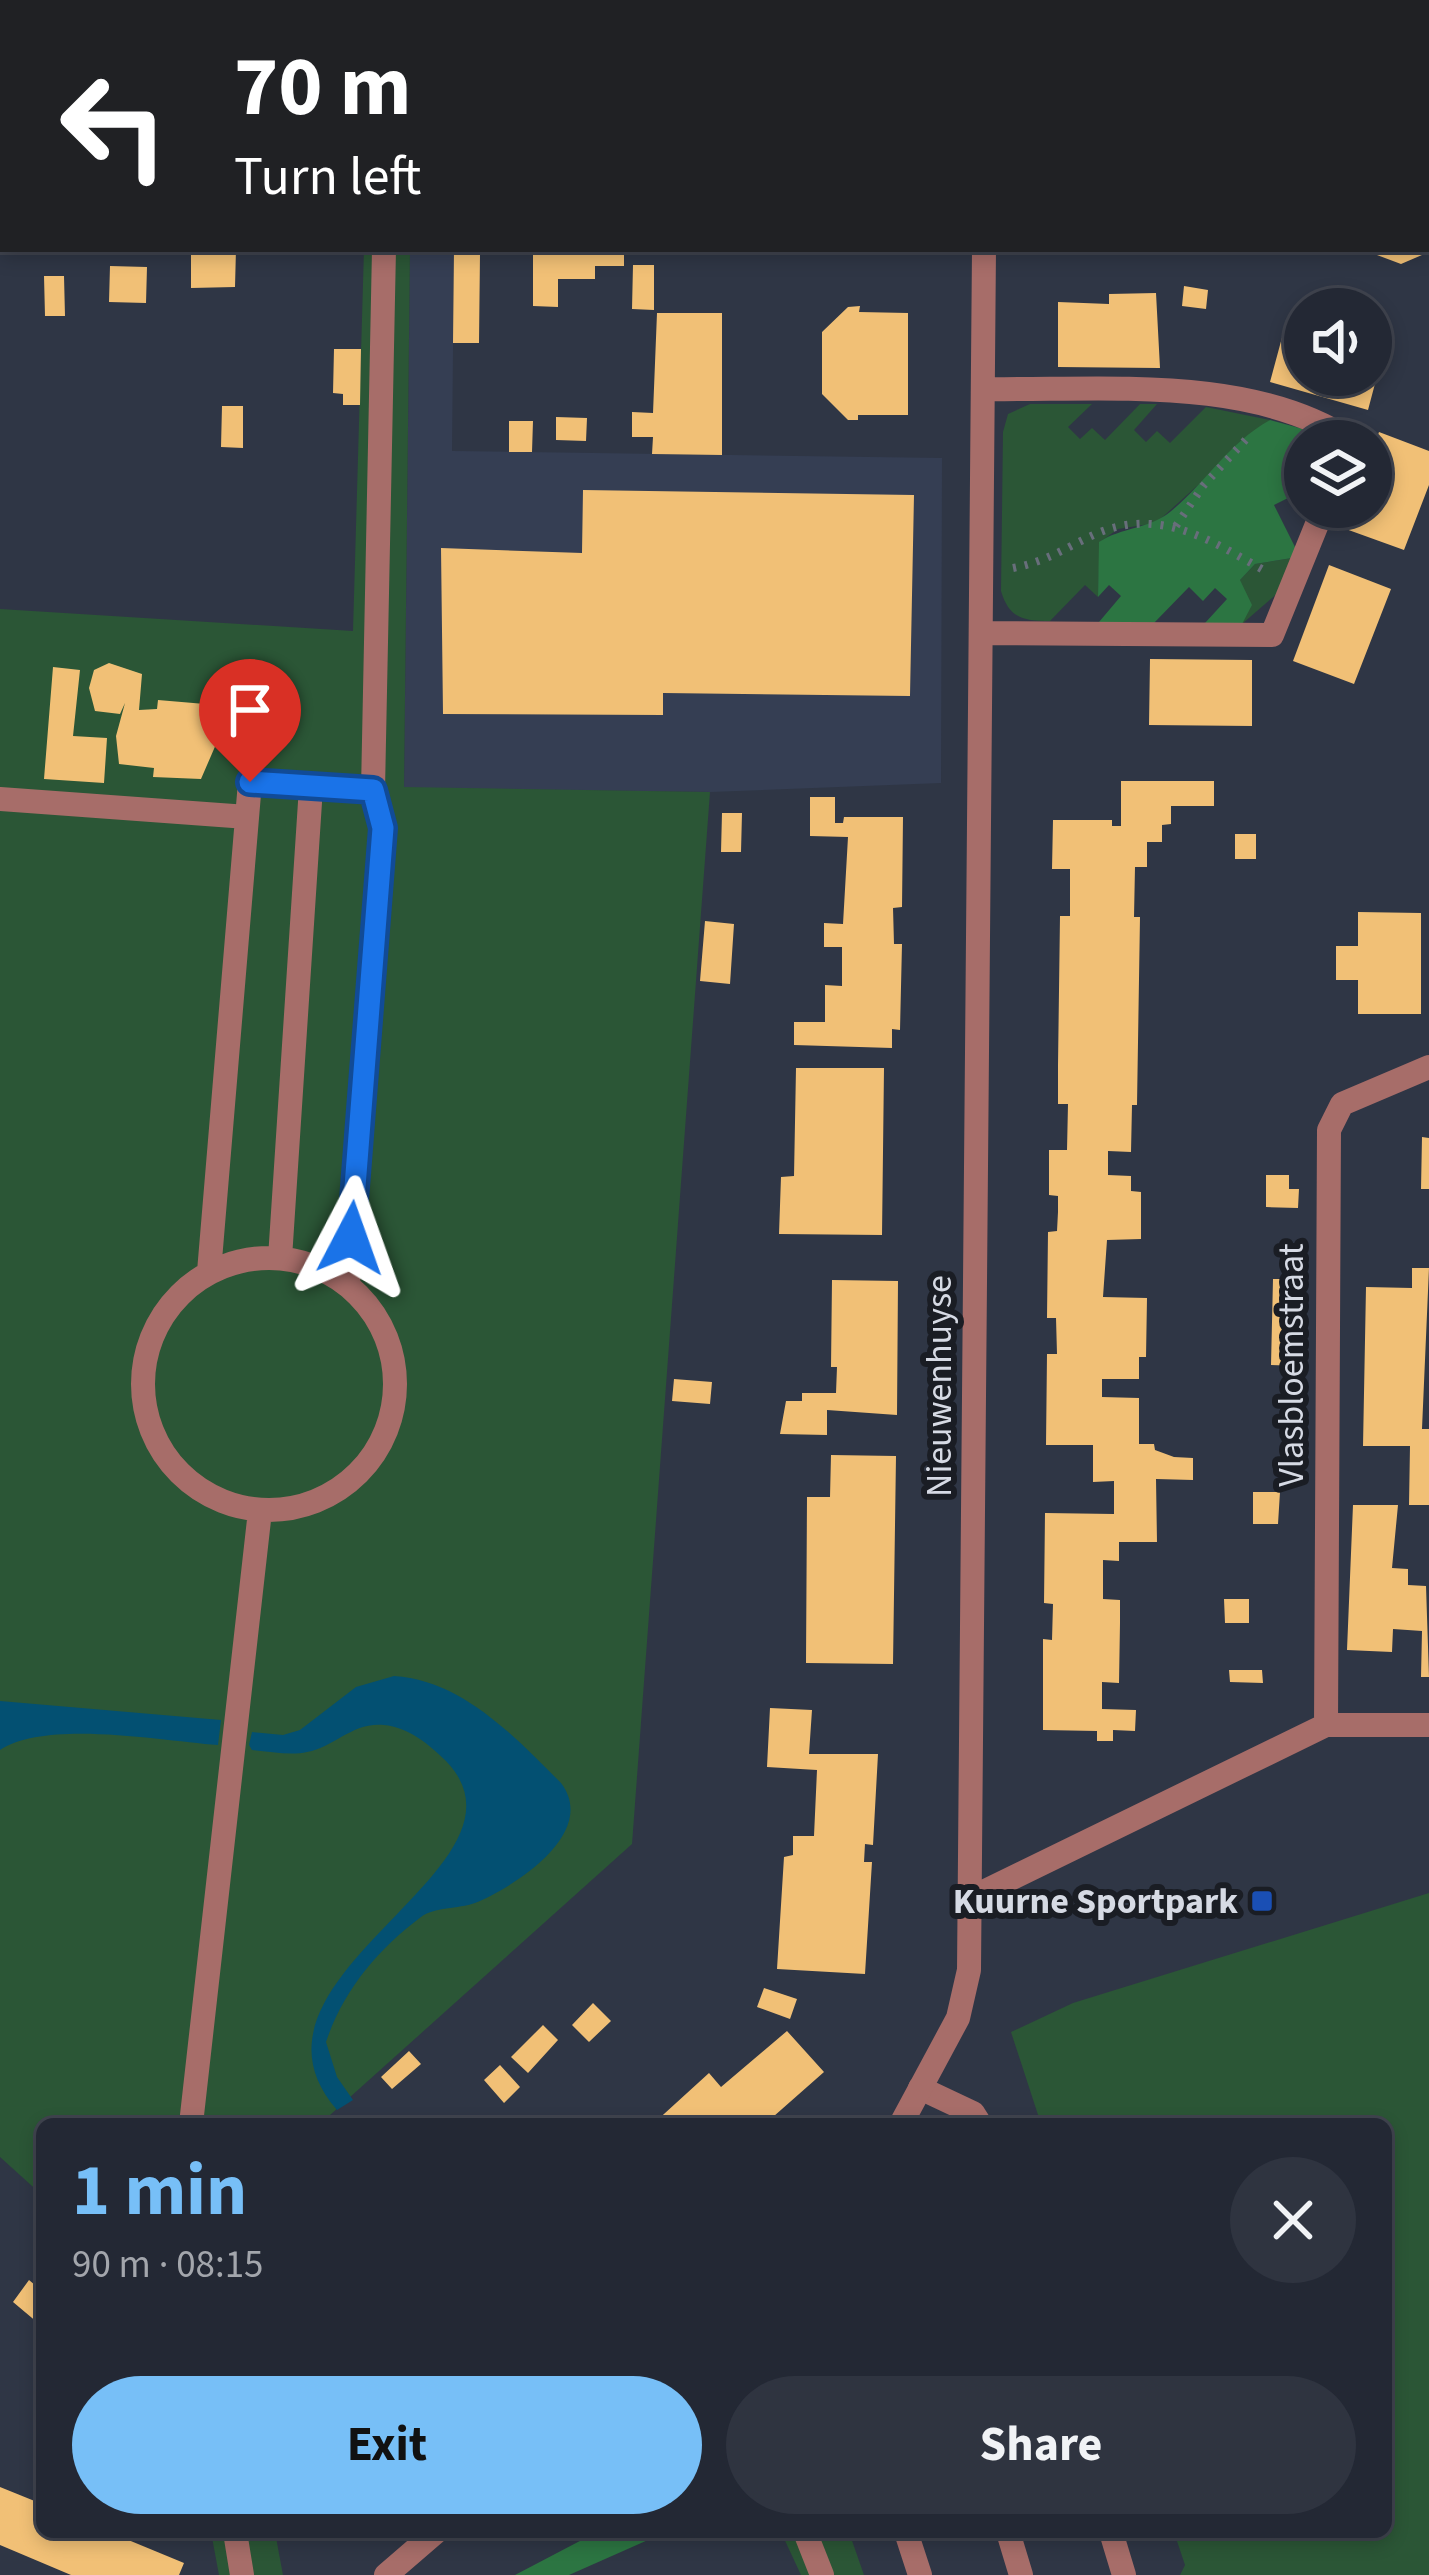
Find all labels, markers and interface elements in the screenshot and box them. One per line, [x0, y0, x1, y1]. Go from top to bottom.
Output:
text: 70 m [234, 28, 412, 148]
icon: left [36, 48, 192, 204]
text: Turn left [234, 139, 421, 216]
map controls [1284, 288, 1392, 528]
button: sound [1284, 288, 1392, 396]
button: layers [1284, 420, 1392, 528]
pin [199, 659, 301, 782]
icon: arrive [217, 677, 283, 743]
position arrow [288, 1175, 414, 1301]
street label: Vlasbloemstraat [1266, 1243, 1317, 1487]
street label: Nieuwenhuyse [914, 1275, 965, 1497]
place label: Kuurne Sportpark [953, 1876, 1238, 1927]
marker: Kuurne Sportpark [1249, 1888, 1275, 1914]
text: 1 min [72, 2140, 247, 2243]
button: close [1230, 2157, 1356, 2283]
text: 90 m · 08:15 [72, 2237, 263, 2293]
button: Exit [72, 2376, 702, 2514]
button: Share [726, 2376, 1356, 2514]

